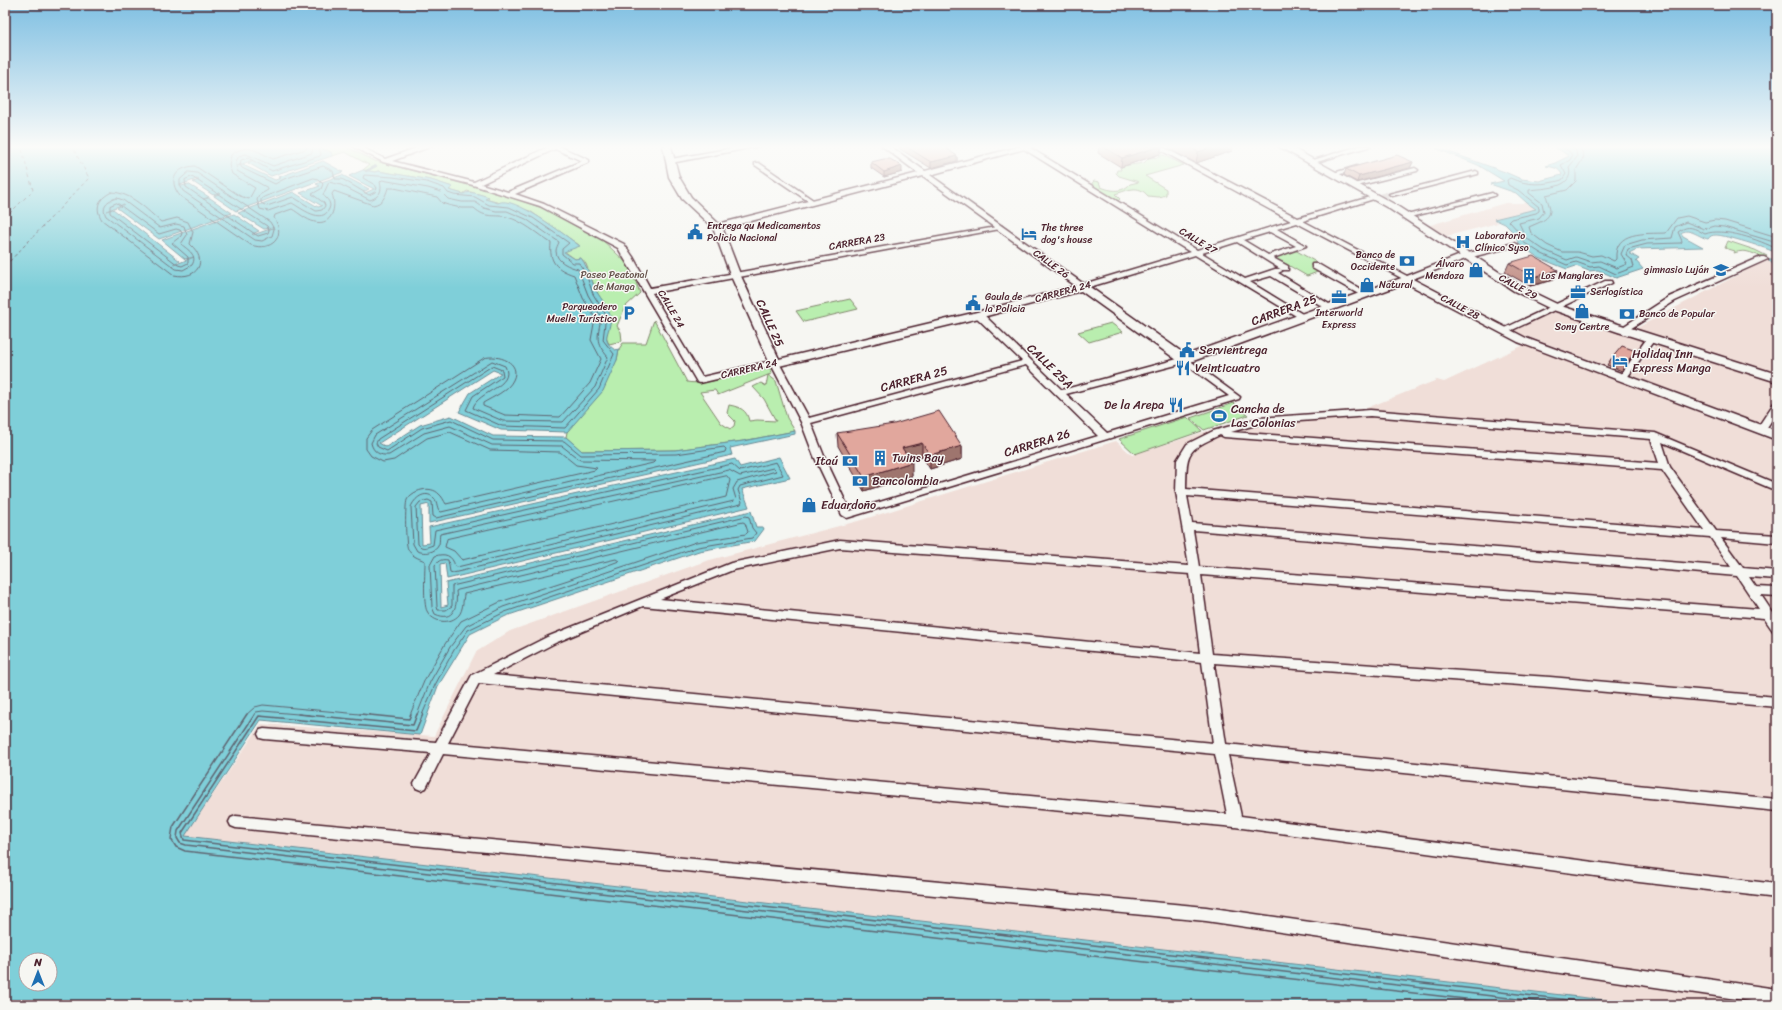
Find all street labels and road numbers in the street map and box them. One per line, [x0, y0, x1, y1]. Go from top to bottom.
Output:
street label: CALLE 27 [1176, 223, 1222, 260]
street label: CARRERA 23 [827, 228, 887, 256]
street label: CALLE 26 [1029, 244, 1073, 284]
street label: CALLE 29 [1495, 269, 1541, 305]
street label: CARRERA 24 [1033, 276, 1093, 308]
street label: CALLE 24 [653, 286, 689, 332]
street label: CARRERA 25 [1248, 288, 1320, 332]
street label: CALLE 28 [1437, 289, 1483, 325]
street label: CALLE 25 [750, 295, 790, 351]
street label: CALLE 25A [1021, 338, 1079, 394]
street label: CARRERA 24 [719, 354, 779, 384]
street label: CARRERA 25 [878, 359, 950, 399]
street label: CARRERA 26 [1001, 422, 1073, 464]

